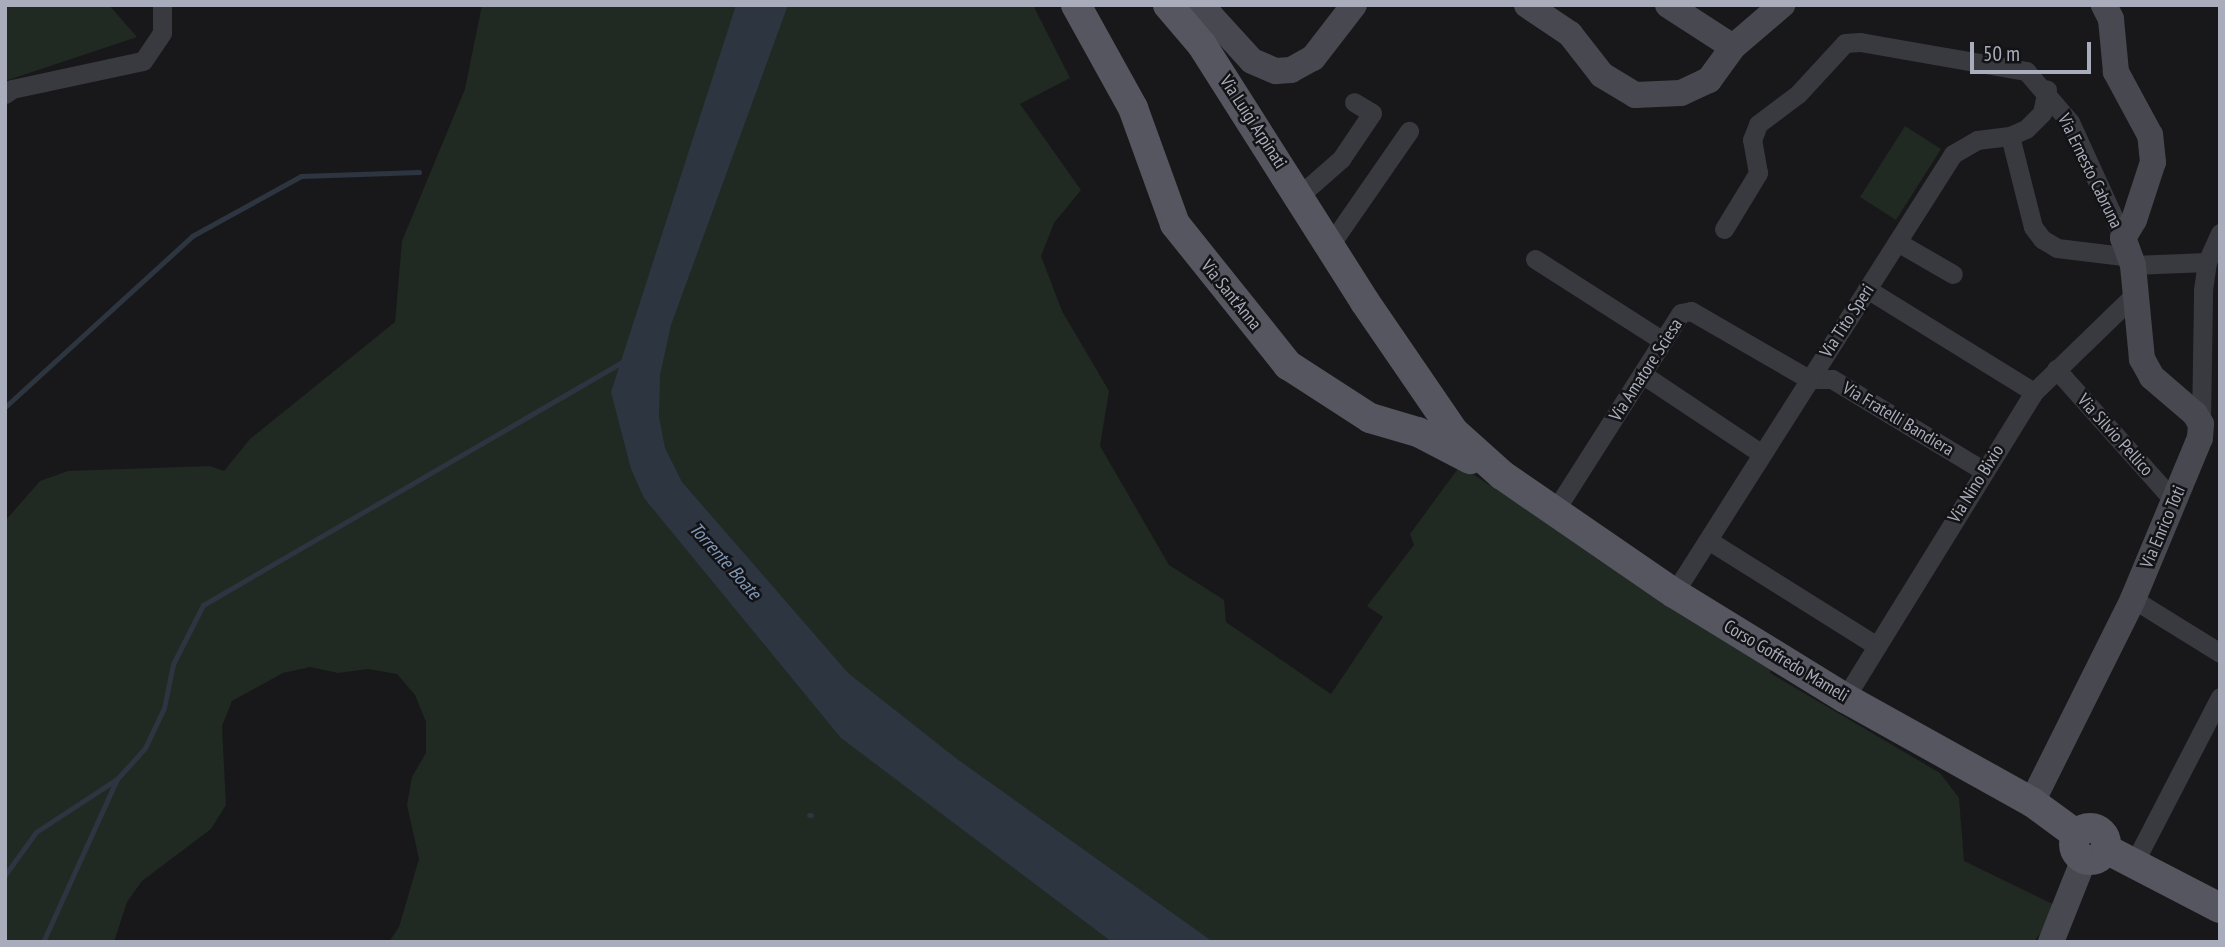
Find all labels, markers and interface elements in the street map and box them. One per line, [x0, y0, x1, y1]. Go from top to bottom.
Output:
scale bar [1973, 28, 2094, 72]
text: 50 m [1983, 40, 2020, 67]
street label: Via Luigi Arpinati [1215, 71, 1291, 173]
street label: Via Ernesto Cabruna [2053, 110, 2127, 232]
street label: Via Sant'Anna [1196, 256, 1266, 334]
street label: Via Tito Speri [1815, 280, 1879, 362]
street label: Via Amatore Sciesa [1605, 315, 1687, 425]
street label: Via Fratelli Bandiera [1838, 377, 1958, 461]
street label: Via Silvio Pellico [2073, 390, 2157, 480]
street label: Via Nino Bixio [1944, 441, 2008, 527]
street label: Via Enrico Toti [2136, 482, 2190, 572]
water label: Torrente Boate [684, 518, 766, 604]
street label: Corso Goffredo Mameli [1720, 615, 1852, 707]

